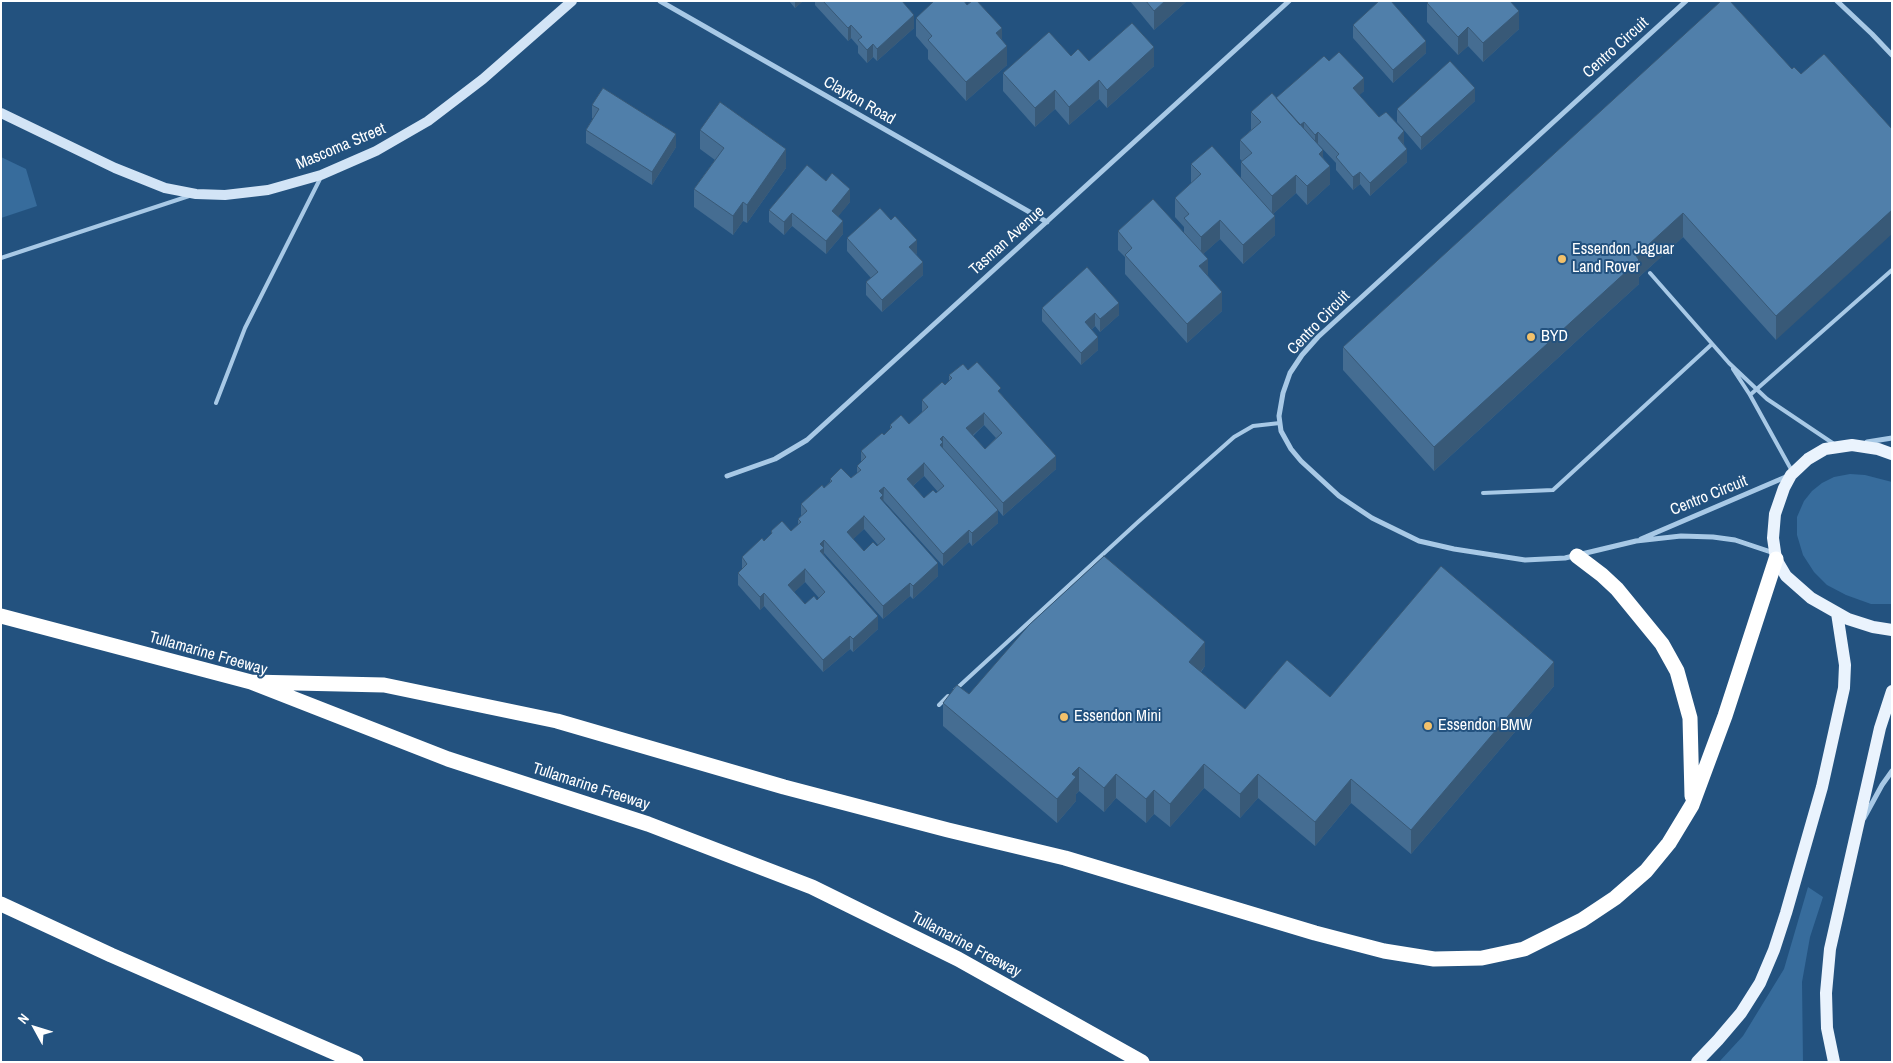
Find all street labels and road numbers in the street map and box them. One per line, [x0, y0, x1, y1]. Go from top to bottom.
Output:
street label: Centro Circuit [1579, 14, 1653, 82]
street label: Clayton Road [820, 73, 898, 129]
street label: Mascoma Street [293, 120, 389, 174]
street label: Tasman Avenue [966, 202, 1048, 280]
street label: Centro Circuit [1284, 287, 1354, 359]
street label: Centro Circuit [1668, 472, 1750, 520]
street label: Tullamarine Freeway [147, 628, 269, 680]
street label: Tullamarine Freeway [530, 759, 652, 815]
street label: Tullamarine Freeway [908, 908, 1024, 982]

